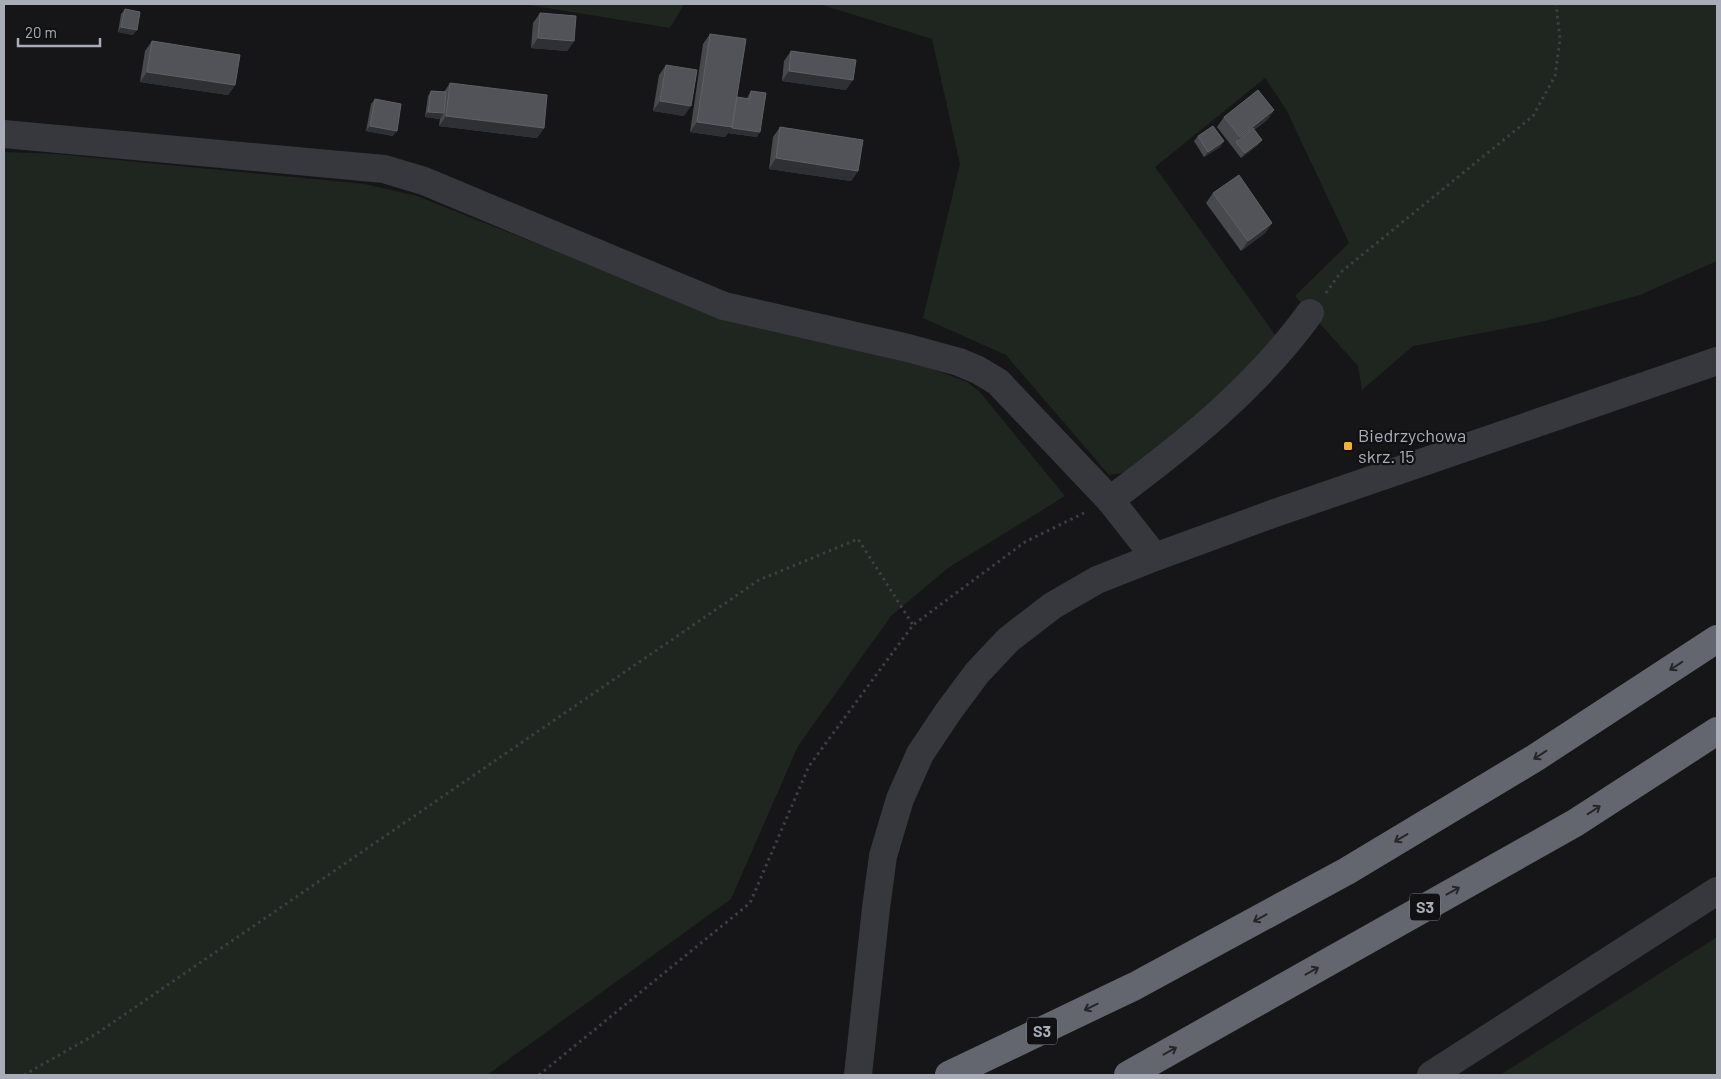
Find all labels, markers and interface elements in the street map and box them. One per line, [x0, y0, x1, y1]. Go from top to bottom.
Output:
scale bar [18, 15, 100, 47]
text: 20 m [25, 23, 57, 41]
place label: Biedrzychowa skrz. 15 [1358, 424, 1466, 467]
marker: Biedrzychowa skrz. 15 [1342, 440, 1354, 452]
one-way arrow [1670, 661, 1684, 671]
one-way arrow [1534, 750, 1548, 760]
one-way arrow [1586, 805, 1600, 815]
one-way arrow [1395, 834, 1409, 844]
one-way arrow [1445, 886, 1460, 896]
road number: S3 [1410, 894, 1440, 920]
one-way arrow [1252, 913, 1267, 923]
one-way arrow [1304, 966, 1318, 976]
one-way arrow [1084, 1002, 1099, 1012]
road number: S3 [1027, 1018, 1057, 1044]
one-way arrow [1162, 1046, 1177, 1056]

